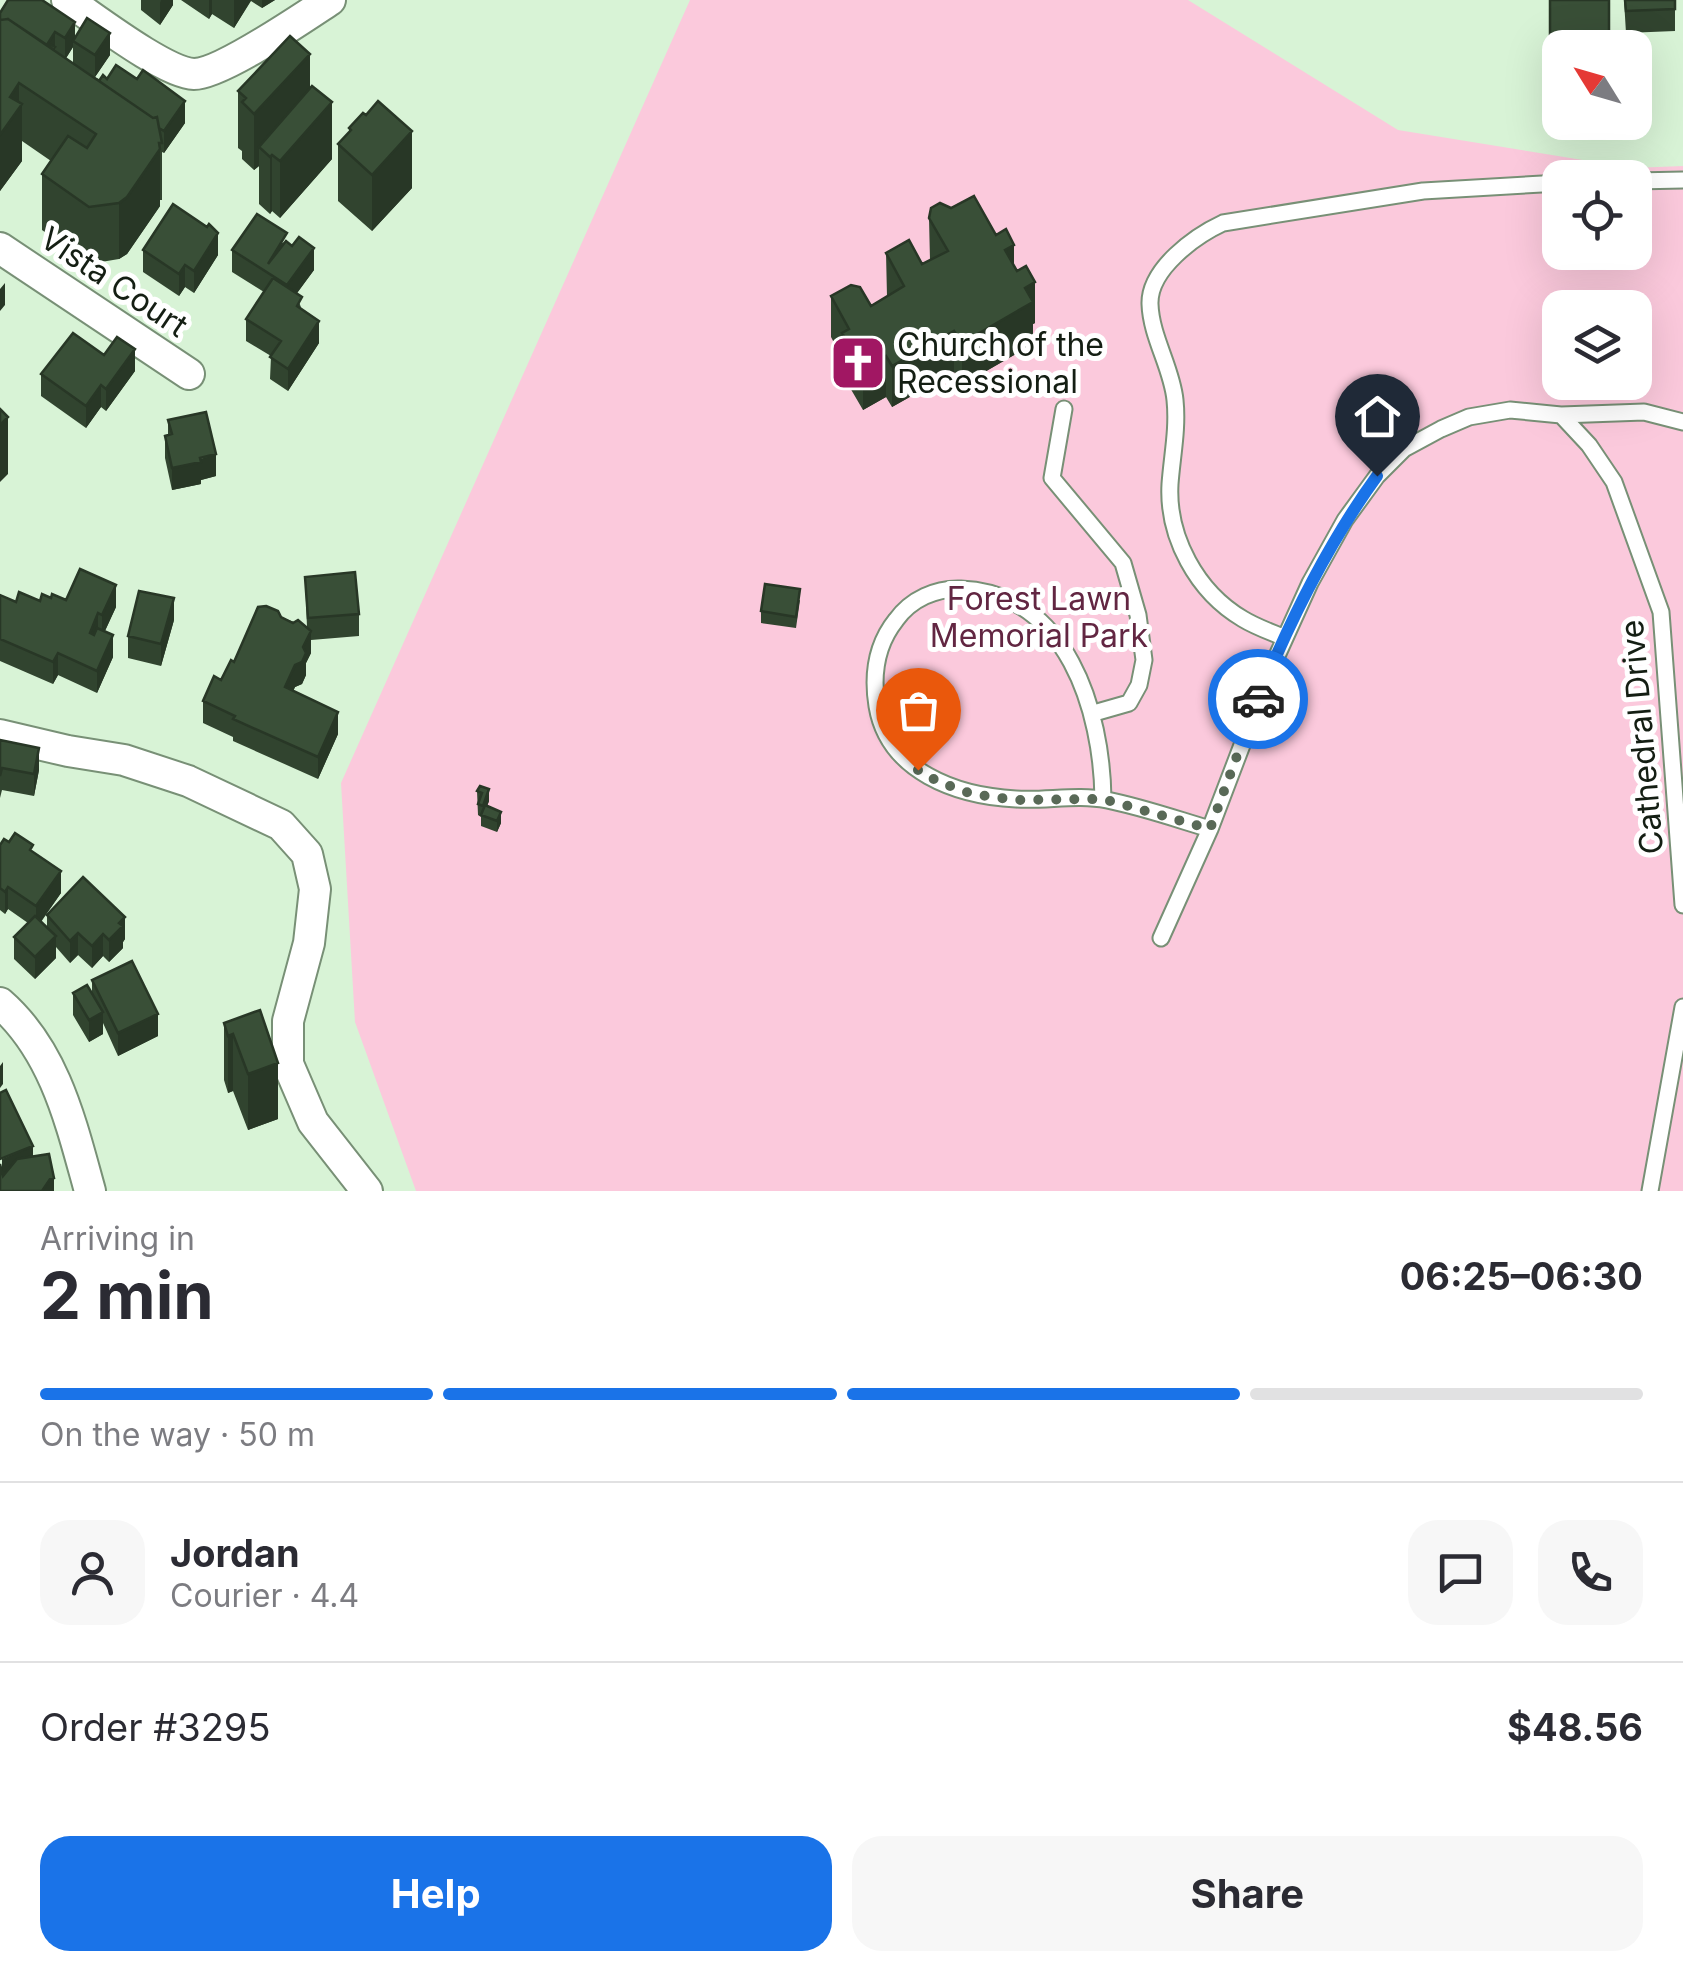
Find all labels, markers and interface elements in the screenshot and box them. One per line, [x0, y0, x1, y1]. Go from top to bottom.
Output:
north arrow [1542, 30, 1652, 140]
map controls [1542, 30, 1652, 400]
button: locate [1542, 160, 1652, 270]
street label: Vista Court [33, 218, 195, 345]
button: layers [1542, 290, 1652, 400]
place label: Church of the Recessional [897, 325, 1104, 401]
church icon: Church of the Recessional [828, 333, 888, 393]
pin [1335, 374, 1420, 477]
icon: home [1350, 389, 1405, 444]
park label: Forest Lawn Memorial Park [930, 579, 1149, 655]
street label: Cathedral Drive [1612, 618, 1671, 856]
courier [1208, 649, 1308, 749]
pin [876, 668, 961, 771]
icon: car [1231, 672, 1286, 727]
icon: bag [891, 683, 946, 738]
text: Arriving in [40, 1219, 195, 1258]
text: 06:25–06:30 [1400, 1253, 1643, 1299]
text: 2 min [40, 1256, 214, 1335]
text: On the way · 50 m [40, 1415, 315, 1454]
button: person [40, 1520, 145, 1625]
button: chat [1408, 1520, 1513, 1625]
button: phone [1538, 1520, 1643, 1625]
text: Jordan [170, 1530, 300, 1576]
text: Courier · 4.4 [170, 1576, 359, 1615]
text: Order #3295 [40, 1704, 271, 1750]
text: $48.56 [1507, 1704, 1643, 1750]
button: Help [40, 1836, 832, 1951]
button: Share [852, 1836, 1643, 1951]

